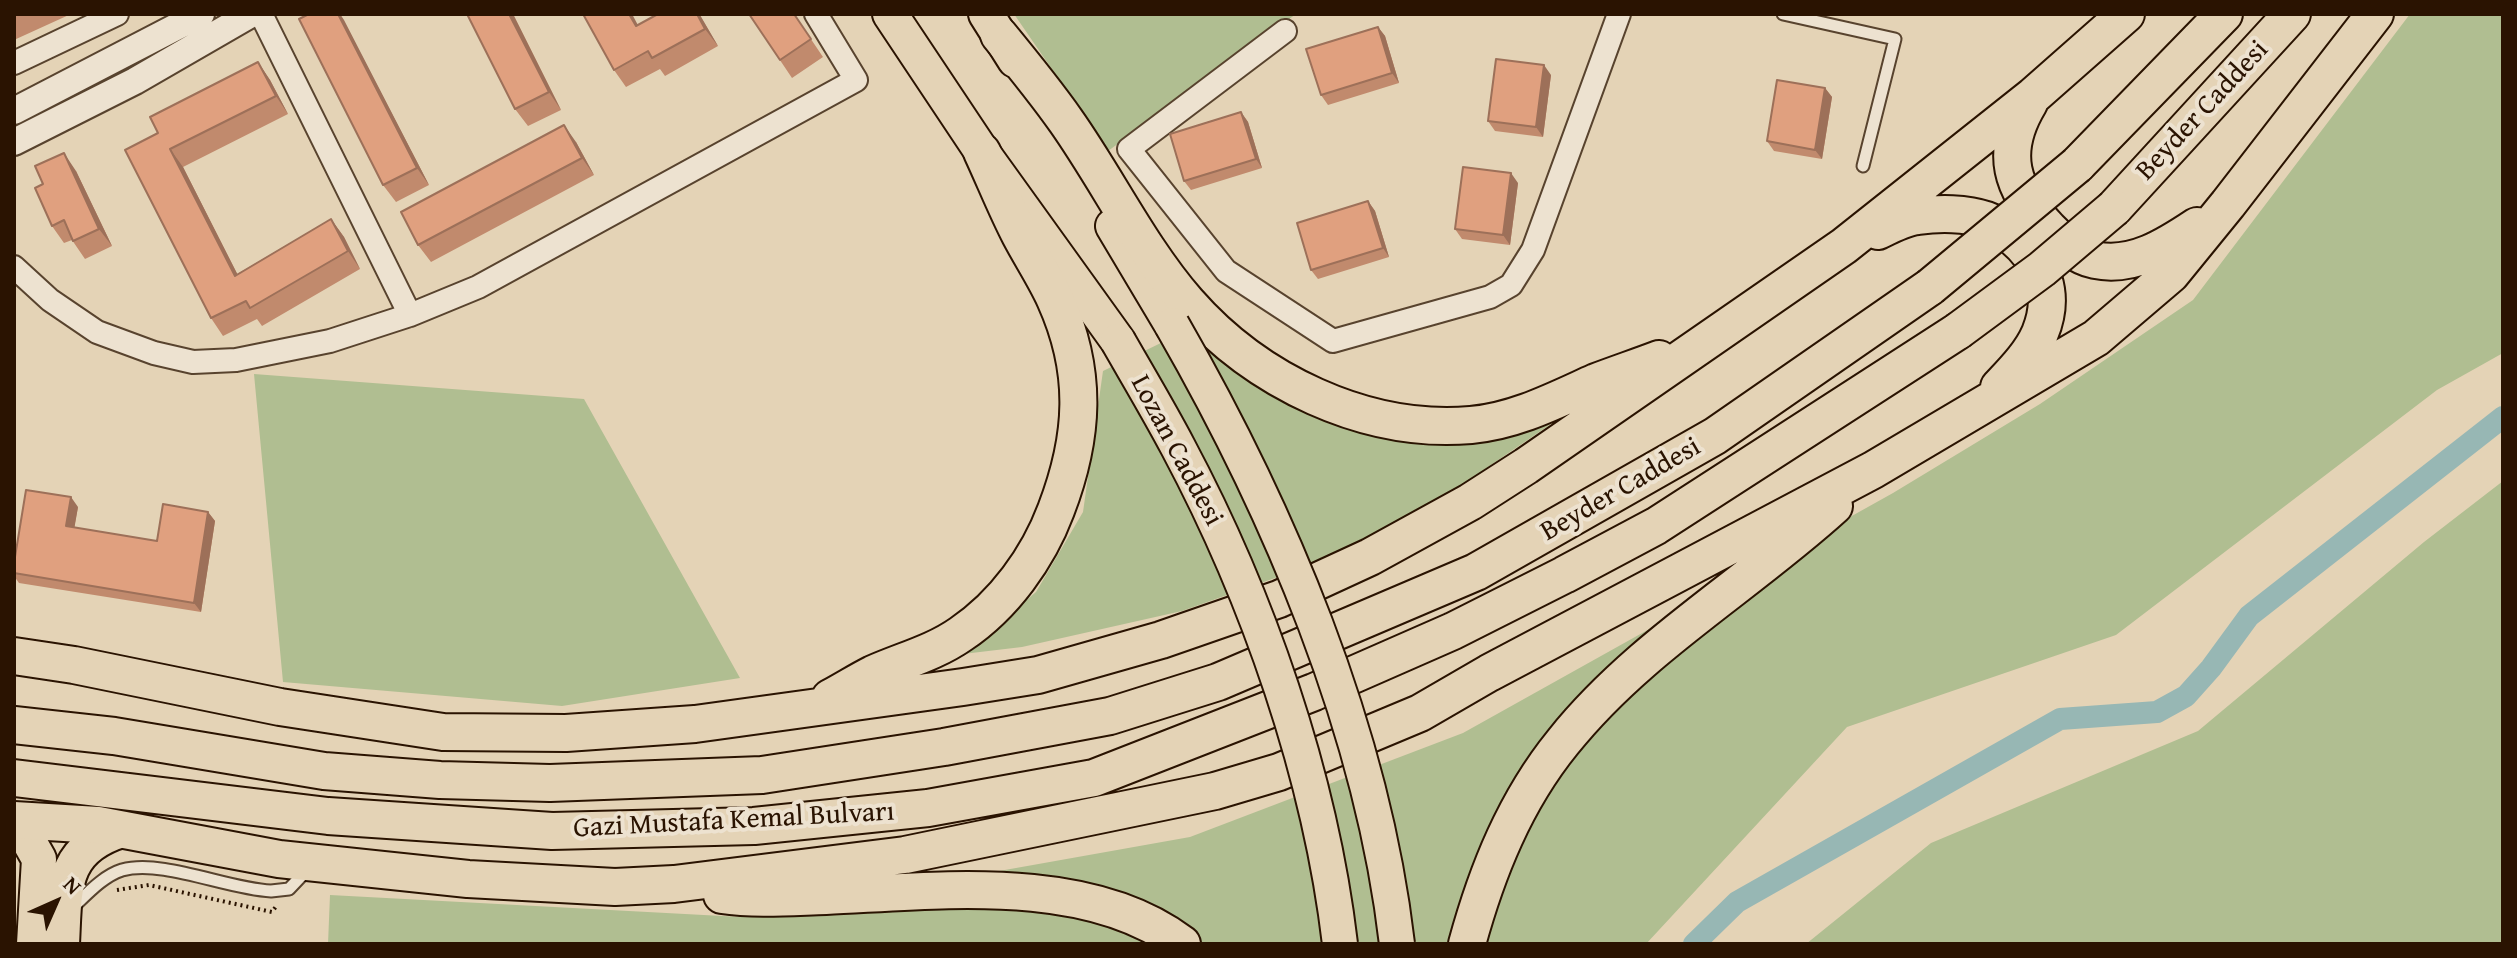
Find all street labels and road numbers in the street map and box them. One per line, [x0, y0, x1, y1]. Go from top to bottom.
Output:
street label: Beyder Caddesi [2130, 34, 2276, 188]
street label: Lozan Caddesi [1122, 370, 1230, 532]
street label: Beyder Caddesi [1535, 431, 1707, 549]
street label: Gazi Mustafa Kemal Bulvarı [573, 796, 895, 846]

